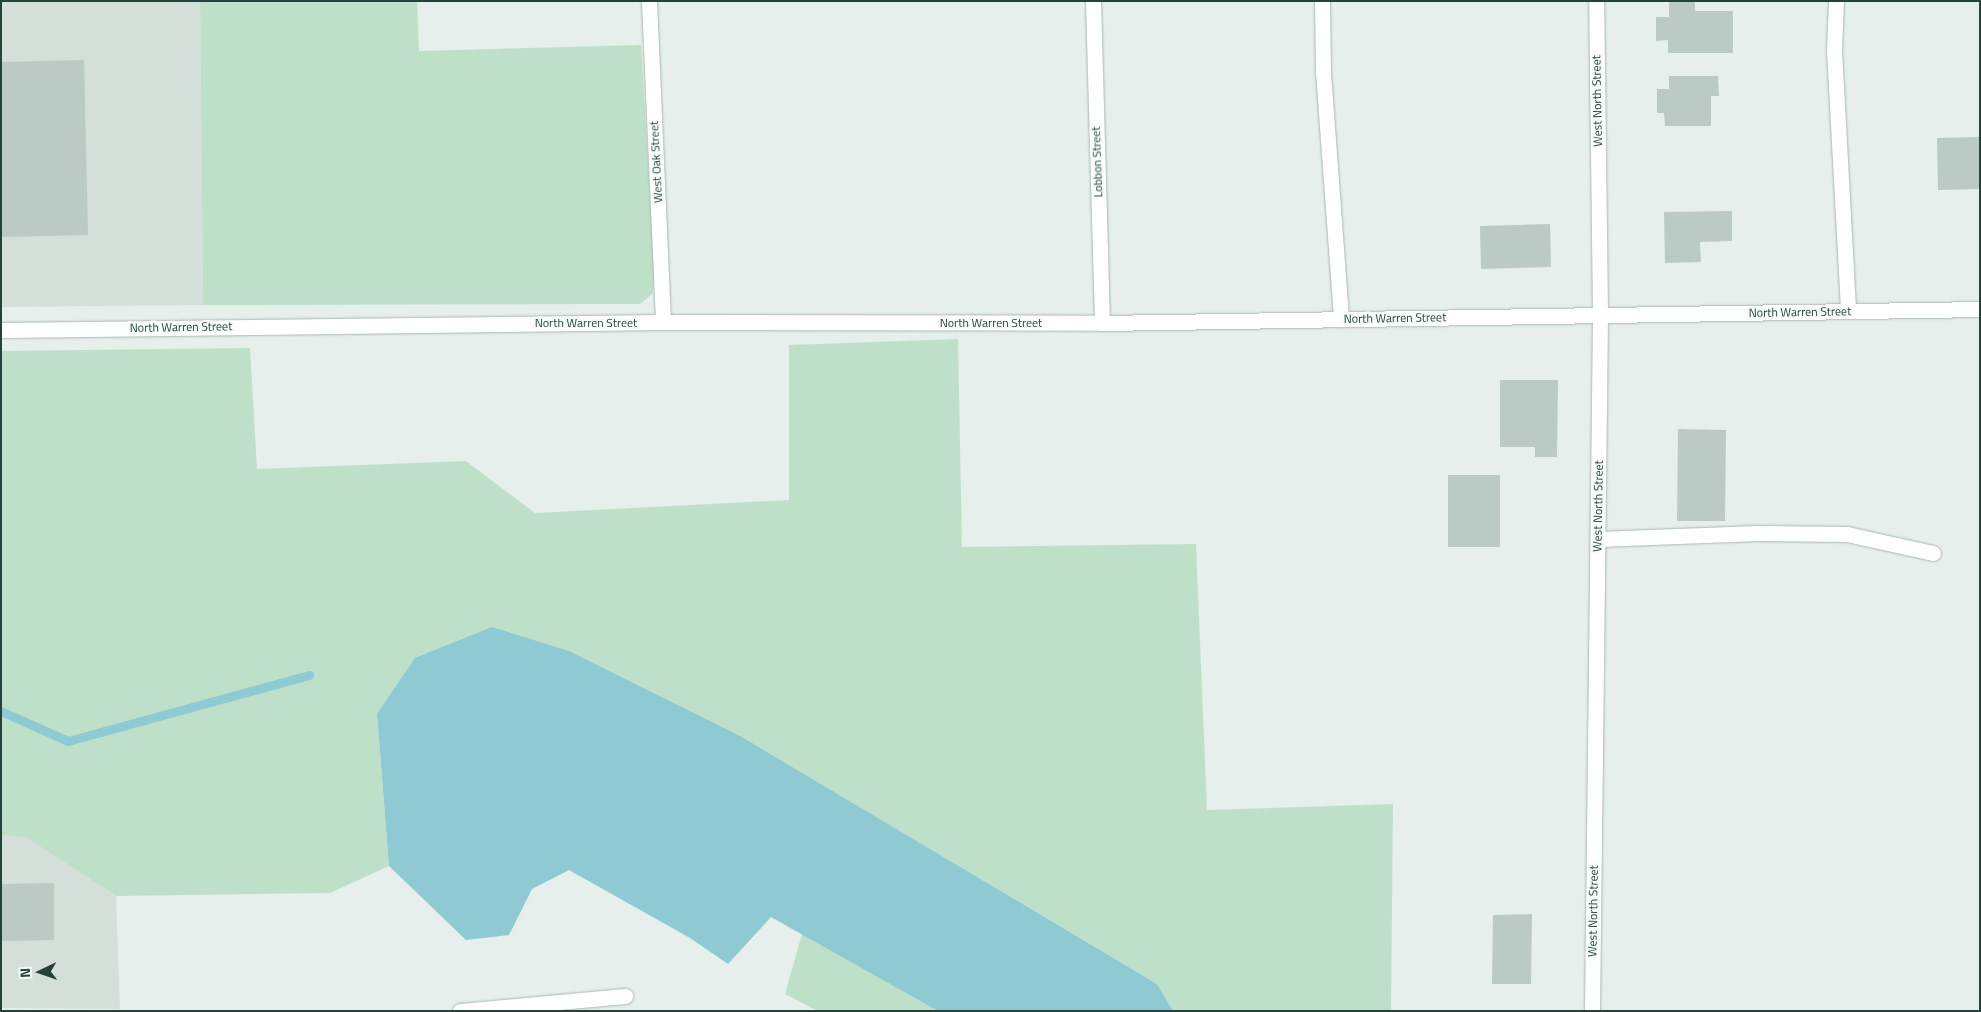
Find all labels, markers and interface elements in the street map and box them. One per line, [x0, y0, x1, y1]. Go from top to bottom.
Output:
street label: West North Street [1589, 55, 1605, 147]
street label: West Oak Street [647, 121, 665, 203]
street label: Lobbon Street [1089, 126, 1105, 198]
street label: North Warren Street [1749, 304, 1851, 320]
street label: North Warren Street [1344, 310, 1446, 326]
street label: North Warren Street [535, 316, 637, 330]
street label: North Warren Street [940, 316, 1042, 330]
street label: North Warren Street [130, 319, 232, 335]
street label: West North Street [1590, 460, 1606, 552]
street label: West North Street [1585, 865, 1601, 957]
north arrow [15, 947, 65, 997]
text: N [14, 967, 35, 978]

